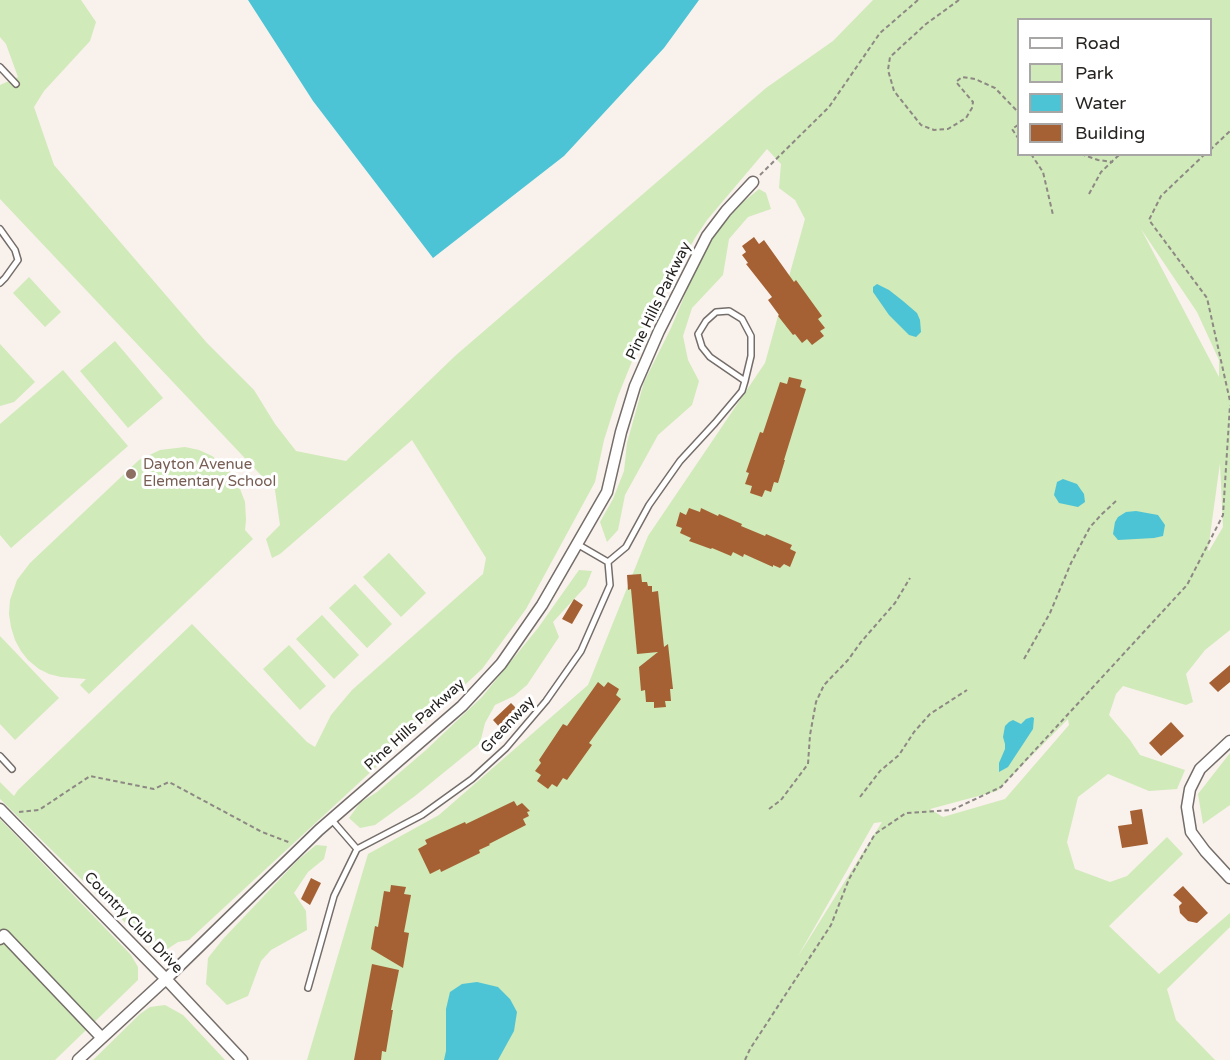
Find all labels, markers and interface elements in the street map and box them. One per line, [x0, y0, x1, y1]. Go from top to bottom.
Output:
legend [1017, 18, 1212, 156]
text: Road [1075, 32, 1120, 54]
text: Park [1075, 62, 1113, 84]
text: Water [1075, 92, 1126, 114]
text: Building [1075, 122, 1145, 144]
street label: Pine Hills Parkway [623, 239, 695, 363]
place label: Dayton Avenue Elementary School [143, 456, 276, 491]
marker: Dayton Avenue Elementary School [124, 467, 138, 481]
street label: Pine Hills Parkway [361, 675, 469, 775]
street label: Greenway [477, 693, 539, 757]
street label: Country Club Drive [80, 868, 186, 978]

